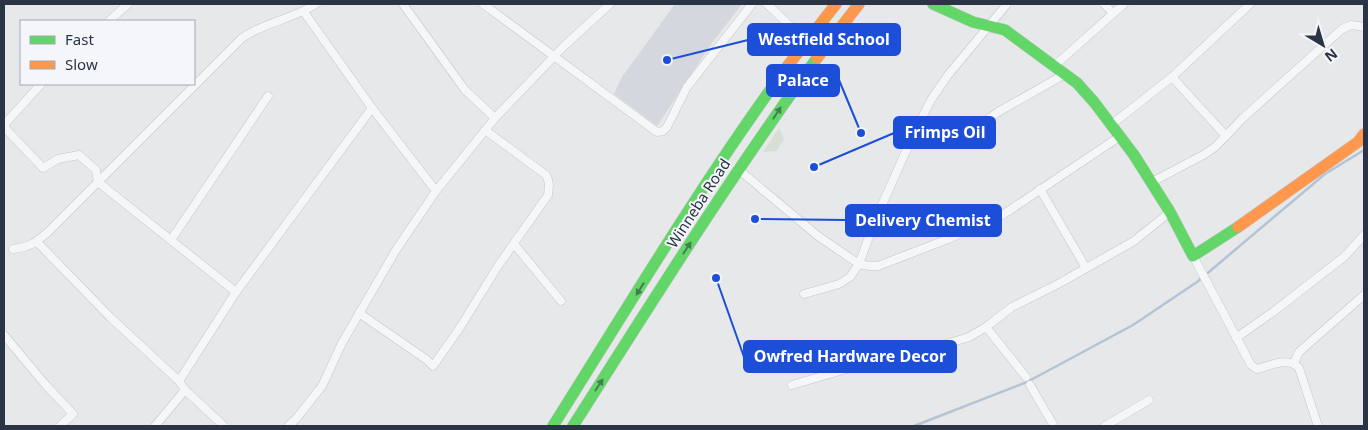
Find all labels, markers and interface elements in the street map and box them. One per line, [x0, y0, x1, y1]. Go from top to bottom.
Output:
legend [20, 20, 195, 85]
north arrow [1298, 20, 1348, 70]
callout: Westfield School [748, 24, 900, 55]
text: Westfield School [758, 28, 890, 50]
text: Fast [65, 29, 94, 49]
text: N [1321, 45, 1342, 67]
text: Slow [65, 54, 98, 74]
callout: Palace [767, 65, 839, 96]
text: Palace [777, 69, 829, 91]
one-way arrow [772, 106, 782, 120]
callout: Frimps Oil [894, 117, 995, 148]
text: Frimps Oil [905, 121, 985, 143]
street label: Winneba Road [662, 155, 734, 251]
callout: Delivery Chemist [846, 205, 1001, 236]
text: Delivery Chemist [855, 209, 991, 231]
one-way arrow [682, 242, 692, 255]
one-way arrow [635, 282, 645, 295]
callout: Owfred Hardware Decor [744, 341, 956, 372]
text: Owfred Hardware Decor [754, 345, 946, 367]
one-way arrow [595, 379, 604, 392]

